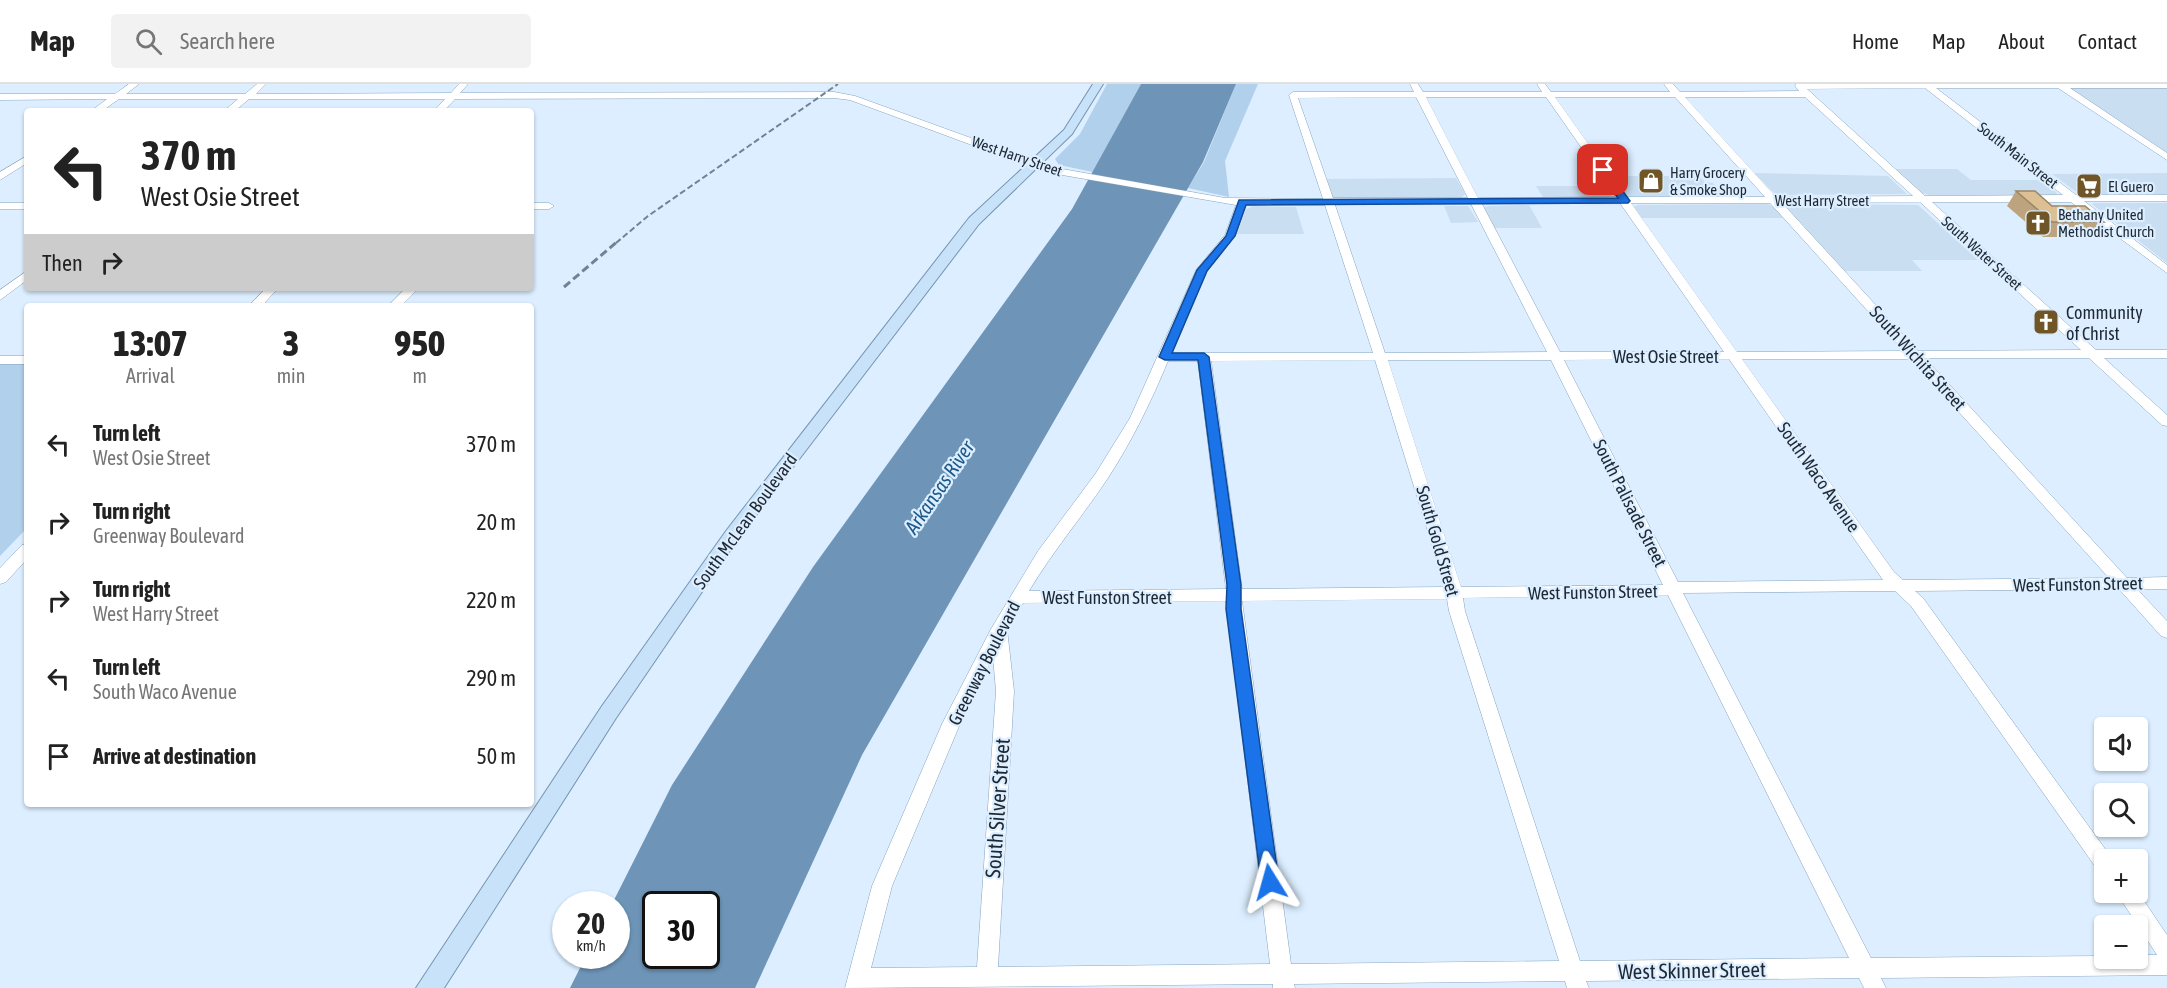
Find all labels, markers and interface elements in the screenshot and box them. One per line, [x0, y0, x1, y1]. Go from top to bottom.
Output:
search box [111, 14, 531, 68]
text: Map [30, 25, 75, 57]
icon: search [132, 25, 165, 58]
text: Search here [180, 28, 275, 54]
text: Home [1852, 29, 1899, 53]
text: Map [1932, 29, 1966, 53]
text: About [1999, 29, 2045, 53]
text: Contact [2078, 29, 2137, 53]
street label: South Main Street [1975, 118, 2061, 192]
text: 370 m [141, 131, 236, 179]
icon: left [42, 132, 120, 210]
street label: West Harry Street [970, 133, 1064, 179]
pin [1577, 144, 1628, 195]
icon: arrive [1586, 153, 1619, 186]
place label: Harry Grocery & Smoke Shop [1670, 164, 1747, 198]
shop icon: Harry Grocery & Smoke Shop [1636, 166, 1666, 196]
supermarket icon: El Guero [2074, 171, 2104, 201]
place label: El Guero [2108, 178, 2154, 195]
text: West Osie Street [141, 181, 300, 212]
street label: West Harry Street [1775, 192, 1869, 209]
place label: Bethany United Methodist Church [2058, 206, 2154, 240]
church icon: Bethany United Methodist Church [2023, 208, 2053, 238]
street label: South Water Street [1938, 213, 2026, 293]
icon: right [95, 246, 128, 279]
text: Then [42, 250, 83, 276]
street label: South Wichita Street [1866, 301, 1970, 415]
place label: Community of Christ [2066, 302, 2143, 344]
church icon: Community of Christ [2031, 307, 2061, 337]
text: 13:07 [113, 322, 188, 364]
text: 3 [283, 322, 299, 364]
text: 950 [394, 322, 445, 364]
street label: West Osie Street [1613, 346, 1719, 367]
text: Arrival [126, 364, 175, 387]
text: min [277, 364, 305, 387]
text: m [412, 364, 427, 387]
street label: South Waco Avenue [1773, 418, 1865, 536]
text: Turn left [93, 420, 160, 446]
icon: left [42, 428, 75, 461]
text: 370 m [466, 431, 516, 457]
water label: Arkansas River [899, 435, 979, 539]
street label: South Palisade Street [1589, 436, 1671, 570]
text: West Osie Street [93, 446, 211, 469]
street label: South McLean Boulevard [689, 449, 801, 593]
street label: South Gold Street [1412, 483, 1464, 599]
text: Turn right [93, 498, 170, 524]
icon: right [42, 506, 75, 539]
text: 20 m [476, 509, 516, 535]
text: Greenway Boulevard [93, 524, 245, 547]
street label: West Funston Street [2013, 572, 2143, 596]
text: Turn right [93, 576, 170, 602]
street label: West Funston Street [1528, 580, 1658, 604]
icon: right [42, 584, 75, 617]
text: 220 m [466, 587, 516, 613]
street label: West Funston Street [1042, 587, 1172, 608]
street label: Greenway Boulevard [944, 597, 1024, 729]
text: West Harry Street [93, 602, 219, 625]
text: Turn left [93, 654, 160, 680]
icon: left [42, 662, 75, 695]
text: 290 m [466, 665, 516, 691]
text: South Waco Avenue [93, 680, 237, 703]
map controls [2094, 717, 2148, 969]
button: sound [2094, 717, 2148, 771]
street label: South Silver Street [980, 737, 1014, 879]
icon: arrive [42, 740, 75, 773]
text: Arrive at destination [93, 743, 256, 769]
text: 50 m [476, 743, 516, 769]
button: search [2094, 783, 2148, 837]
button: + [2094, 849, 2148, 903]
position arrow [1238, 850, 1302, 914]
speed limit sign: 30 [642, 891, 720, 969]
text: 20 [577, 906, 605, 940]
button: − [2094, 915, 2148, 969]
text: km/h [576, 937, 606, 954]
street label: West Skinner Street [1618, 957, 1766, 983]

